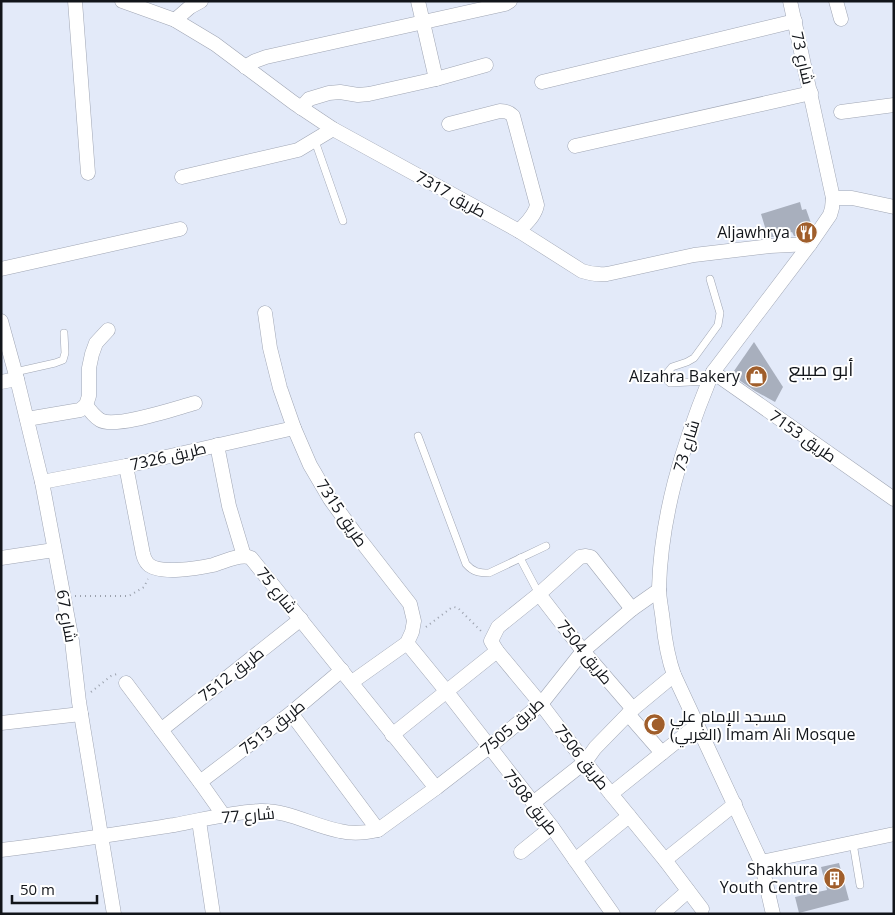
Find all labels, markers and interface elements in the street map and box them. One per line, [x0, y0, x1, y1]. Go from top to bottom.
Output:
street label: شارع 73 [785, 29, 820, 87]
street label: طريق 7317 [412, 166, 490, 222]
restaurant icon: Aljawhrya [794, 220, 818, 244]
place label: Aljawhrya [717, 221, 790, 243]
district label: أبو صيبع [789, 356, 853, 383]
shop icon: Alzahra Bakery [744, 364, 768, 388]
place label: Alzahra Bakery [629, 365, 741, 387]
street label: طريق 7153 [765, 405, 841, 467]
street label: شارع 73 [668, 417, 705, 475]
street label: طريق 7326 [128, 437, 208, 475]
street label: طريق 7315 [311, 475, 373, 551]
street label: شارع 75 [251, 562, 302, 618]
street label: شارع 67 [51, 588, 82, 644]
street label: طريق 7504 [552, 615, 618, 689]
street label: طريق 7512 [194, 642, 268, 706]
street label: طريق 7505 [476, 692, 548, 760]
street label: طريق 7513 [235, 695, 309, 759]
place label: مسجد الإمام علي (الغربي) Imam Ali Mosque [670, 705, 855, 748]
mosque icon: مسجد الإمام علي (الغربي) Imam Ali Mosque [642, 713, 666, 737]
street label: طريق 7506 [550, 720, 614, 794]
street label: طريق 7508 [499, 765, 563, 839]
street label: شارع 77 [220, 802, 276, 829]
place label: Shakhura Youth Centre [720, 858, 818, 898]
building icon: Shakhura Youth Centre [822, 866, 846, 890]
scale bar [12, 872, 98, 904]
text: 50 m [20, 879, 55, 899]

